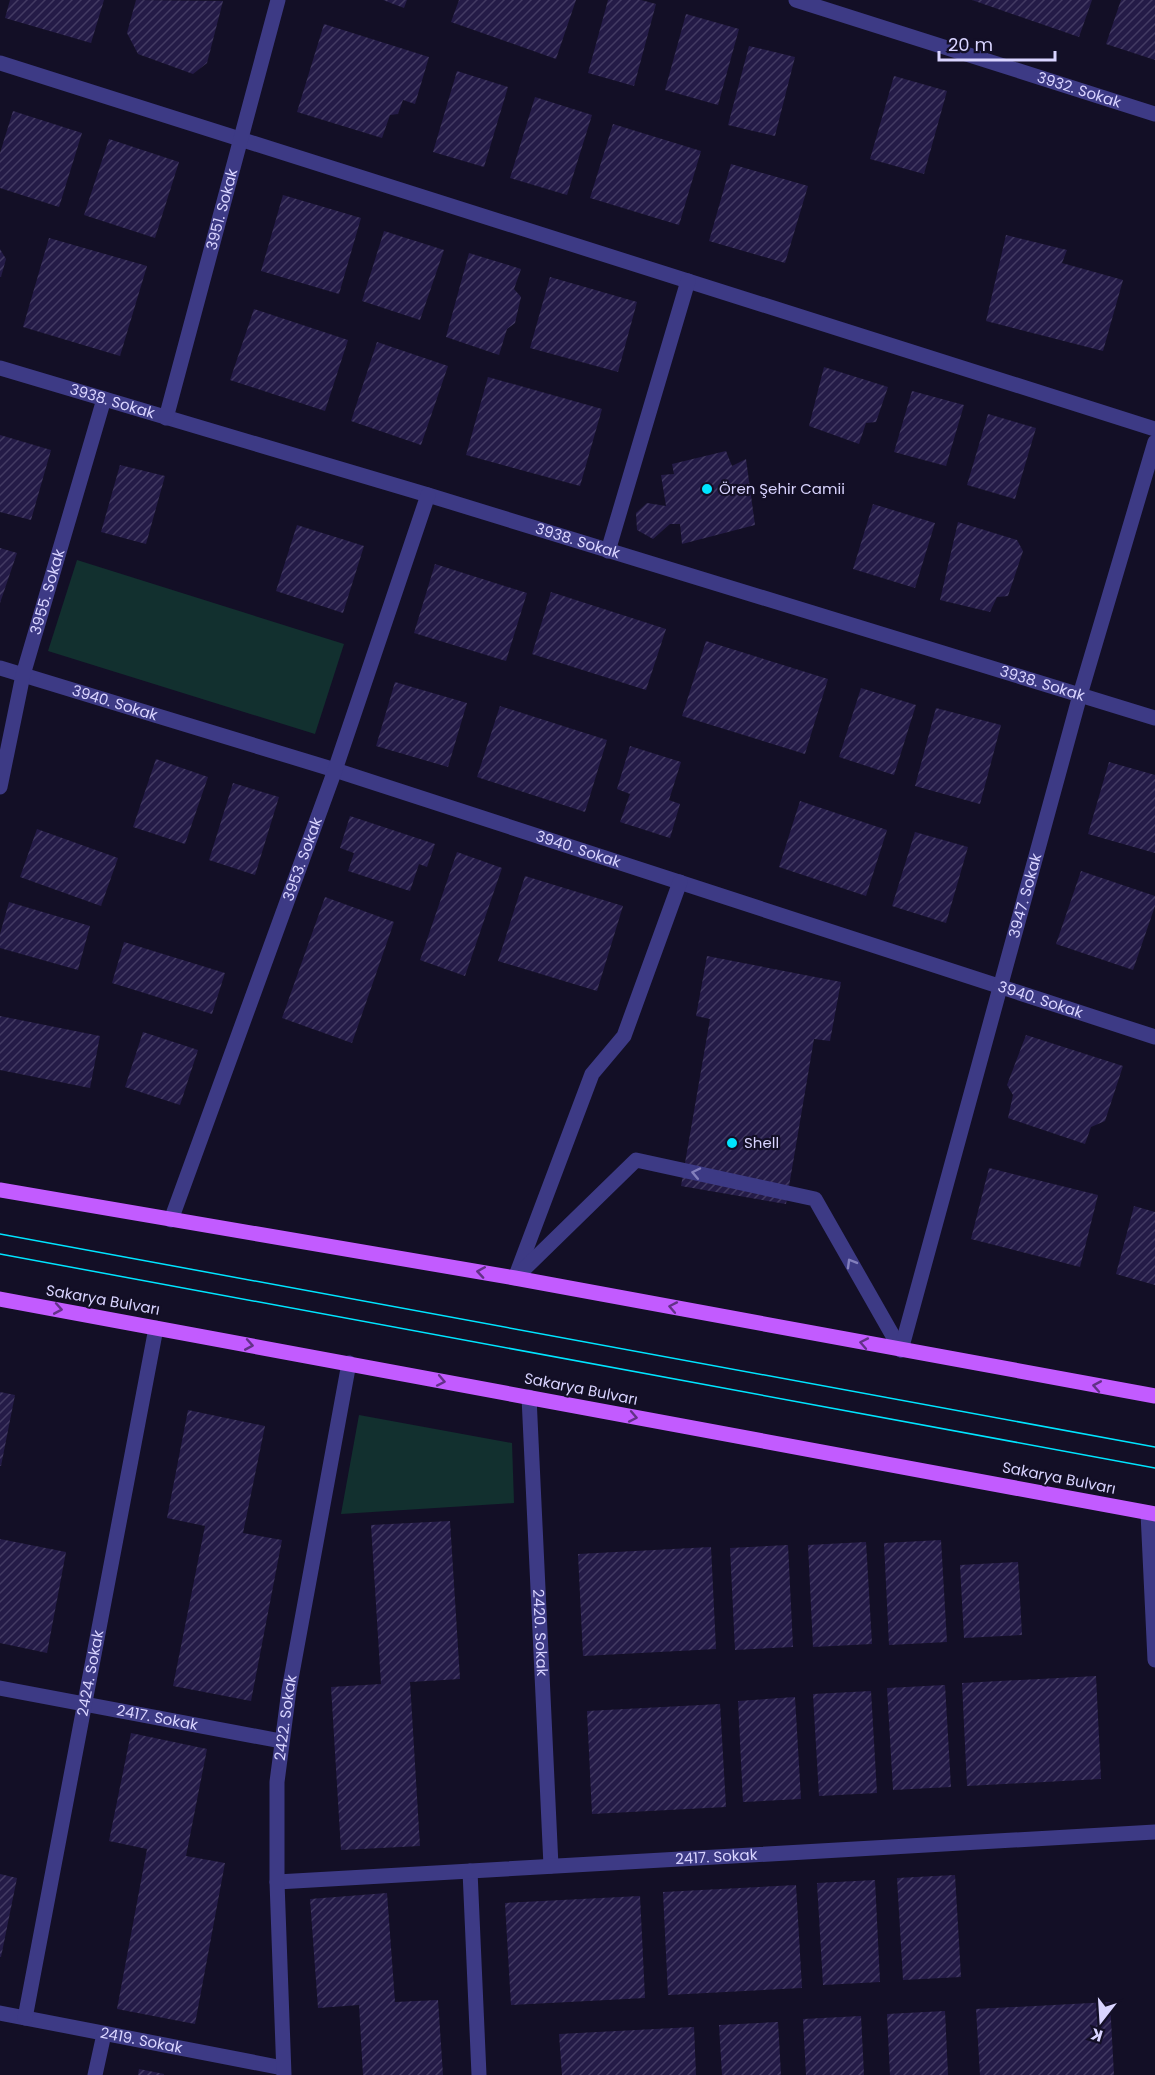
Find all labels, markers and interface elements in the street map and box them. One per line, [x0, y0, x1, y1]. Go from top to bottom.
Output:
scale bar [939, 24, 1054, 62]
text: 20 m [948, 32, 993, 57]
street label: 3932. Sokak [1035, 66, 1124, 113]
street label: 3951. Sokak [200, 166, 242, 252]
street label: 3938. Sokak [67, 378, 158, 423]
place label: Ören Şehir Camii [719, 478, 845, 499]
marker: Ören Şehir Camii [700, 482, 714, 496]
street label: 3938. Sokak [533, 518, 623, 563]
street label: 3955. Sokak [24, 546, 70, 637]
street label: 3938. Sokak [997, 660, 1088, 706]
street label: 3940. Sokak [70, 680, 161, 725]
street label: 3953. Sokak [277, 814, 327, 904]
street label: 3940. Sokak [533, 825, 624, 872]
street label: 3947. Sokak [1003, 850, 1046, 940]
street label: 3940. Sokak [995, 976, 1086, 1023]
place label: Shell [744, 1132, 779, 1153]
marker: Shell [725, 1136, 739, 1150]
one-way arrow [691, 1168, 701, 1181]
one-way arrow [847, 1259, 858, 1269]
one-way arrow [476, 1266, 486, 1279]
street label: Sakarya Bulvarı [44, 1279, 162, 1320]
one-way arrow [668, 1301, 678, 1314]
one-way arrow [53, 1303, 62, 1315]
one-way arrow [860, 1337, 870, 1350]
one-way arrow [244, 1338, 254, 1351]
street label: Sakarya Bulvarı [522, 1367, 640, 1410]
one-way arrow [436, 1374, 446, 1387]
one-way arrow [1093, 1380, 1103, 1393]
one-way arrow [627, 1410, 637, 1423]
street label: Sakarya Bulvarı [1000, 1456, 1118, 1499]
street label: 2420. Sokak [528, 1589, 553, 1677]
street label: 2424. Sokak [72, 1628, 108, 1718]
street label: 2422. Sokak [269, 1673, 302, 1762]
street label: 2417. Sokak [115, 1699, 200, 1735]
street label: 2417. Sokak [675, 1844, 758, 1869]
north arrow [1071, 1991, 1131, 2051]
street label: 2419. Sokak [98, 2022, 185, 2058]
text: K [1088, 2022, 1105, 2047]

